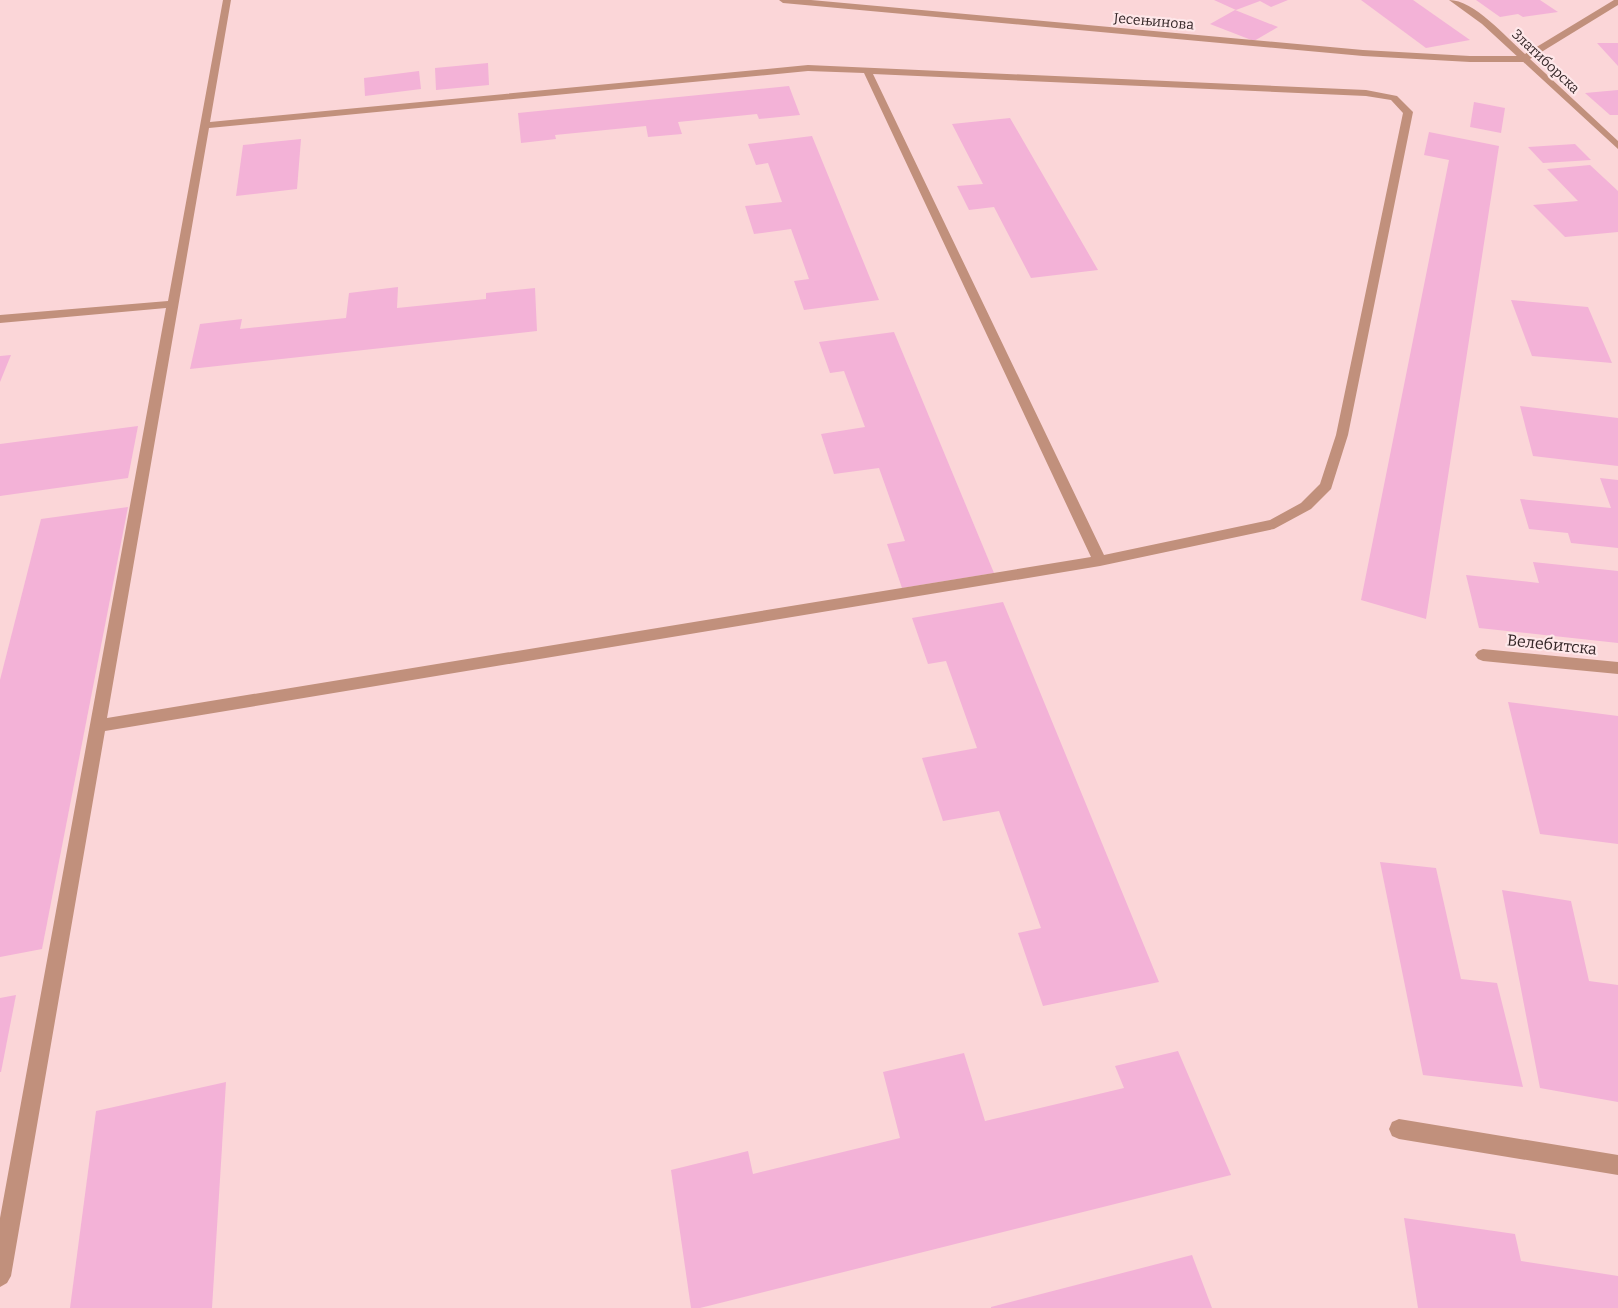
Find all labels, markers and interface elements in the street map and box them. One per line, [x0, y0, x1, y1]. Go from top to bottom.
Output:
street label: Јесењинова [1112, 9, 1195, 33]
street label: Златиборска [1508, 26, 1583, 97]
street label: Велебитска [1506, 630, 1598, 659]

